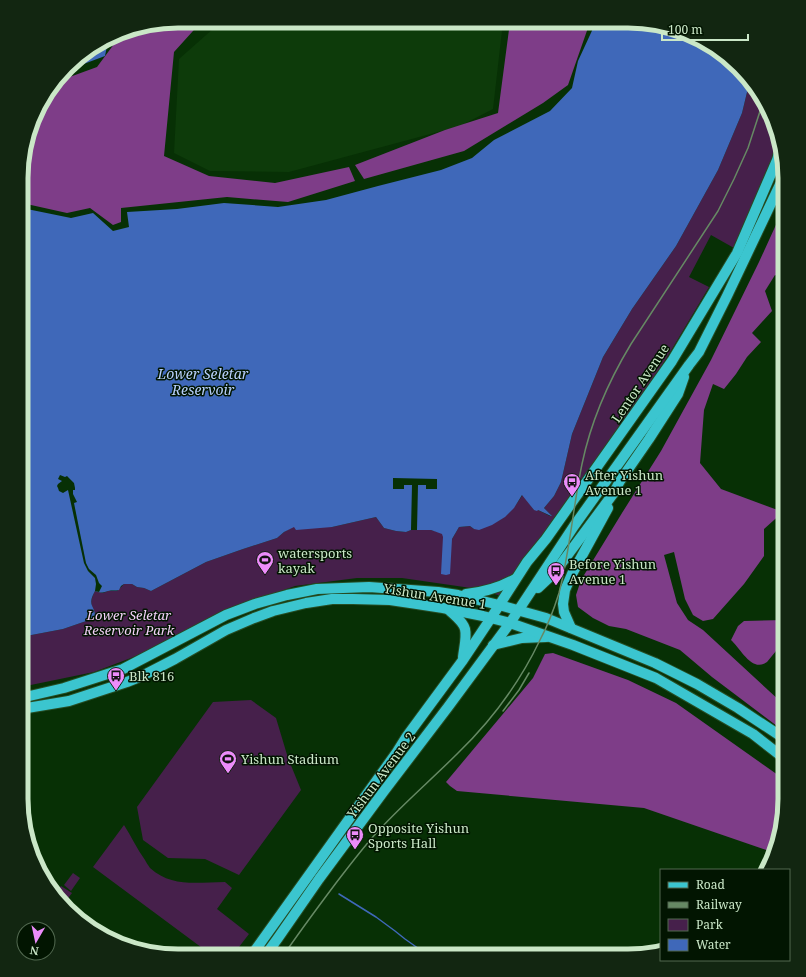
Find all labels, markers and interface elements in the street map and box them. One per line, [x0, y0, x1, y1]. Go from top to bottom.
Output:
scale bar [662, 16, 748, 42]
text: 100 m [668, 21, 703, 38]
street label: Lentor Avenue [607, 340, 673, 426]
water label: Lower Seletar Reservoir [157, 364, 249, 399]
place label: After Yishun Avenue 1 [585, 466, 664, 499]
bus stop icon: After Yishun Avenue 1 [562, 472, 582, 497]
place label: watersports kayak [278, 544, 352, 577]
sports icon: watersports kayak [255, 550, 275, 575]
place label: Before Yishun Avenue 1 [569, 555, 657, 588]
bus stop icon: Before Yishun Avenue 1 [546, 561, 566, 586]
street label: Yishun Avenue 1 [381, 579, 488, 613]
park label: Lower Seletar Reservoir Park [83, 606, 175, 639]
bus stop icon: Blk 816 [106, 666, 126, 691]
place label: Blk 816 [129, 667, 174, 685]
street label: Yishun Avenue 2 [342, 728, 419, 823]
sports icon: Yishun Stadium [218, 749, 238, 774]
place label: Yishun Stadium [240, 750, 339, 768]
place label: Opposite Yishun Sports Hall [368, 819, 470, 852]
bus stop icon: Opposite Yishun Sports Hall [345, 825, 365, 850]
legend [660, 869, 790, 961]
text: Road [696, 876, 726, 893]
text: Railway [696, 896, 742, 913]
text: Park [696, 916, 724, 933]
north arrow [16, 921, 56, 961]
text: Water [696, 936, 731, 953]
text: N [29, 943, 40, 959]

